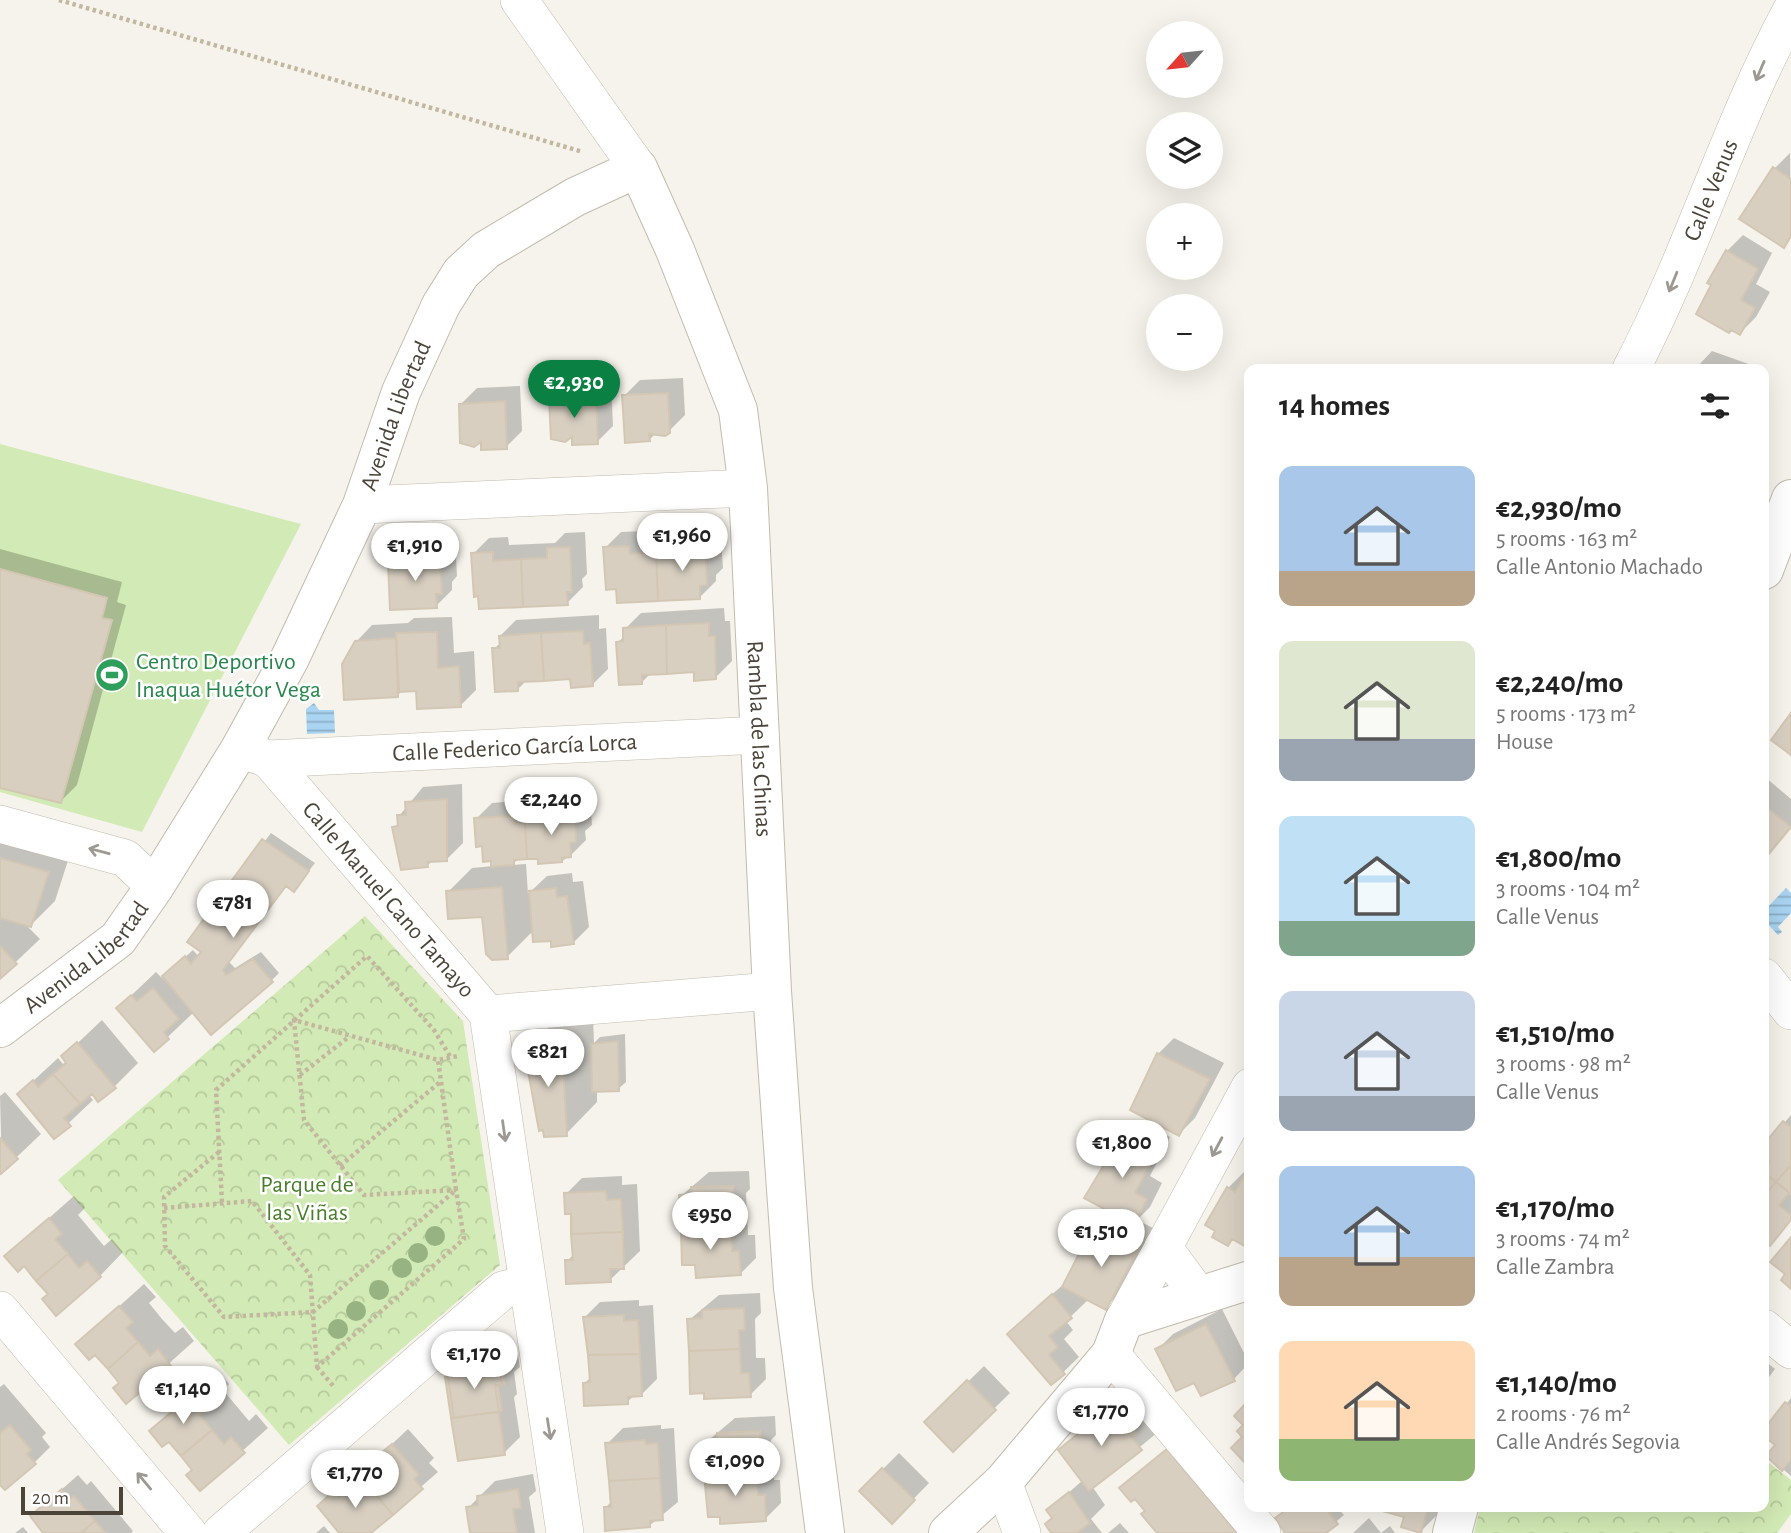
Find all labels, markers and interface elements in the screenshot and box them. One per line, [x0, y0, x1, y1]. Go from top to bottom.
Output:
north arrow [1146, 21, 1223, 98]
map controls [1146, 21, 1223, 371]
one-way arrow [1753, 60, 1766, 82]
button: layers [1146, 112, 1223, 189]
street label: Calle Venus [1680, 136, 1743, 245]
button: + [1146, 203, 1223, 280]
one-way arrow [1666, 271, 1679, 292]
button: − [1146, 294, 1223, 371]
street label: Avenida Libertad [357, 337, 436, 494]
pin: €2,930 [517, 360, 631, 420]
text: €2,930 [544, 371, 604, 394]
icon: filters [1696, 387, 1734, 425]
text: 14 homes [1279, 391, 1390, 421]
text: €2,930/mo [1496, 493, 1622, 523]
icon: home [1335, 494, 1419, 578]
pin: €1,960 [625, 514, 739, 573]
pin: €1,910 [358, 524, 472, 583]
text: €1,960 [653, 524, 711, 547]
text: 5 rooms · 163 m² [1496, 528, 1637, 551]
text: €1,910 [387, 534, 443, 557]
text: Calle Antonio Machado [1496, 556, 1703, 579]
street label: Rambla de las Chinas [742, 640, 776, 838]
place label: Centro Deportivo Inaqua Huétor Vega [136, 650, 321, 702]
sports icon: Centro Deportivo Inaqua Huétor Vega [93, 656, 131, 694]
text: €2,240/mo [1496, 668, 1623, 698]
icon: home [1335, 669, 1419, 753]
text: 5 rooms · 173 m² [1496, 703, 1636, 726]
street label: Calle Federico García Lorca [392, 730, 638, 766]
text: House [1496, 731, 1553, 754]
pin: €2,240 [494, 778, 608, 837]
text: €2,240 [520, 788, 582, 811]
street label: Calle Manuel Cano Tamayo [298, 797, 479, 1002]
text: €1,800/mo [1496, 843, 1621, 873]
one-way arrow [88, 844, 111, 857]
icon: home [1335, 844, 1419, 928]
text: 3 rooms · 104 m² [1496, 878, 1640, 901]
pin: €781 [192, 880, 274, 940]
text: €781 [213, 891, 253, 914]
street label: Avenida Libertad [20, 897, 153, 1019]
text: Calle Venus [1496, 906, 1599, 929]
text: €1,510/mo [1496, 1018, 1615, 1048]
icon: home [1335, 1019, 1419, 1103]
pin: €821 [507, 1030, 589, 1089]
text: €821 [527, 1040, 569, 1063]
text: 3 rooms · 98 m² [1496, 1053, 1631, 1076]
text: Calle Venus [1496, 1081, 1599, 1104]
one-way arrow [498, 1119, 511, 1142]
pin: €1,800 [1065, 1120, 1179, 1180]
text: €1,800 [1092, 1131, 1152, 1154]
one-way arrow [1210, 1136, 1223, 1157]
park label: Parque de las Viñas [260, 1173, 354, 1225]
pin: €950 [669, 1192, 751, 1252]
text: €1,170/mo [1496, 1193, 1615, 1223]
icon: home [1335, 1194, 1419, 1278]
text: €950 [688, 1203, 732, 1226]
pin: €1,510 [1044, 1210, 1158, 1269]
text: €1,510 [1074, 1220, 1128, 1243]
text: 3 rooms · 74 m² [1496, 1228, 1630, 1251]
text: Calle Zambra [1496, 1256, 1615, 1279]
pin: €1,170 [417, 1332, 531, 1391]
text: €1,170 [447, 1342, 501, 1365]
pin: €1,140 [126, 1366, 240, 1426]
text: €1,140/mo [1496, 1368, 1617, 1398]
icon: home [1335, 1369, 1419, 1453]
text: €1,140 [155, 1377, 211, 1400]
pin: €1,770 [1044, 1388, 1158, 1448]
text: €1,770 [1073, 1399, 1129, 1422]
text: 2 rooms · 76 m² [1496, 1403, 1630, 1426]
one-way arrow [543, 1417, 556, 1440]
text: Calle Andrés Segovia [1496, 1431, 1680, 1454]
pin: €1,090 [678, 1438, 792, 1498]
text: €1,090 [705, 1449, 765, 1472]
pin: €1,770 [298, 1450, 412, 1510]
text: €1,770 [327, 1461, 383, 1484]
one-way arrow [136, 1472, 152, 1490]
scale bar [21, 1484, 122, 1516]
text: 20 m [32, 1489, 69, 1508]

